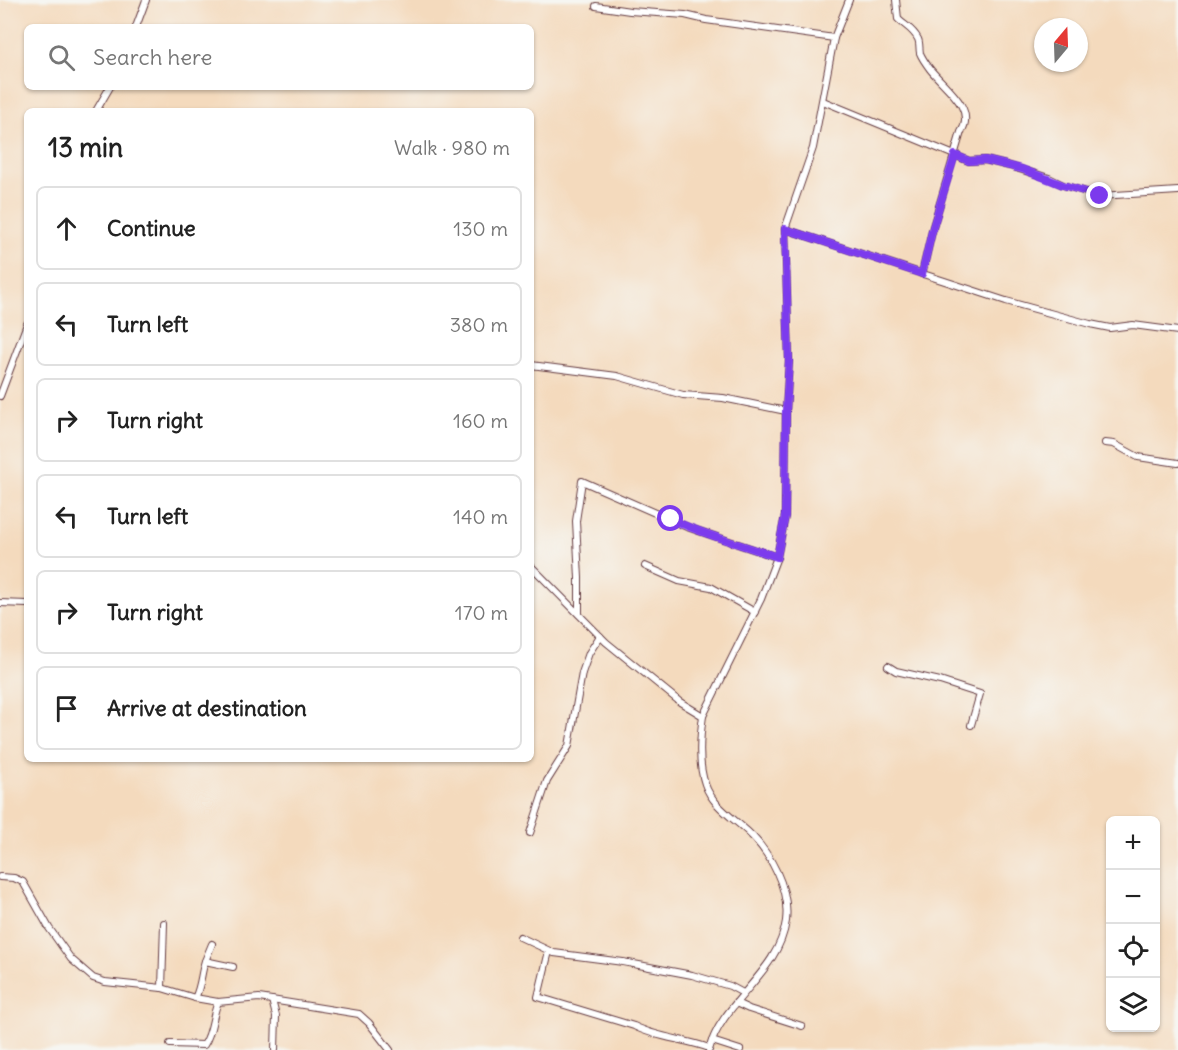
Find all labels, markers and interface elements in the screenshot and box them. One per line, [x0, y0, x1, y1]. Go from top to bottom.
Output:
north arrow [1034, 18, 1088, 72]
search box [24, 24, 534, 90]
icon: search [45, 41, 78, 74]
text: Search here [93, 43, 212, 71]
text: 13 min [48, 131, 123, 164]
text: Walk · 980 m [394, 135, 510, 160]
route end [1086, 182, 1112, 208]
icon: ahead [50, 212, 83, 245]
text: Continue [107, 214, 196, 242]
text: 130 m [453, 216, 508, 241]
icon: left [50, 308, 83, 341]
text: Turn left [107, 310, 188, 338]
text: 380 m [450, 312, 508, 337]
icon: right [50, 404, 83, 437]
text: Turn right [107, 406, 203, 434]
text: 160 m [453, 408, 508, 433]
icon: left [50, 500, 83, 533]
text: Turn left [107, 502, 188, 530]
text: 140 m [453, 504, 508, 529]
route start [657, 505, 683, 531]
icon: right [50, 596, 83, 629]
text: Turn right [107, 598, 203, 626]
text: 170 m [455, 600, 508, 625]
icon: arrive [50, 692, 83, 725]
text: Arrive at destination [107, 694, 307, 722]
map controls [1106, 816, 1160, 1032]
button: + [1106, 816, 1160, 870]
button: − [1106, 870, 1160, 924]
button: locate [1106, 924, 1160, 978]
button: layers [1106, 978, 1160, 1032]

